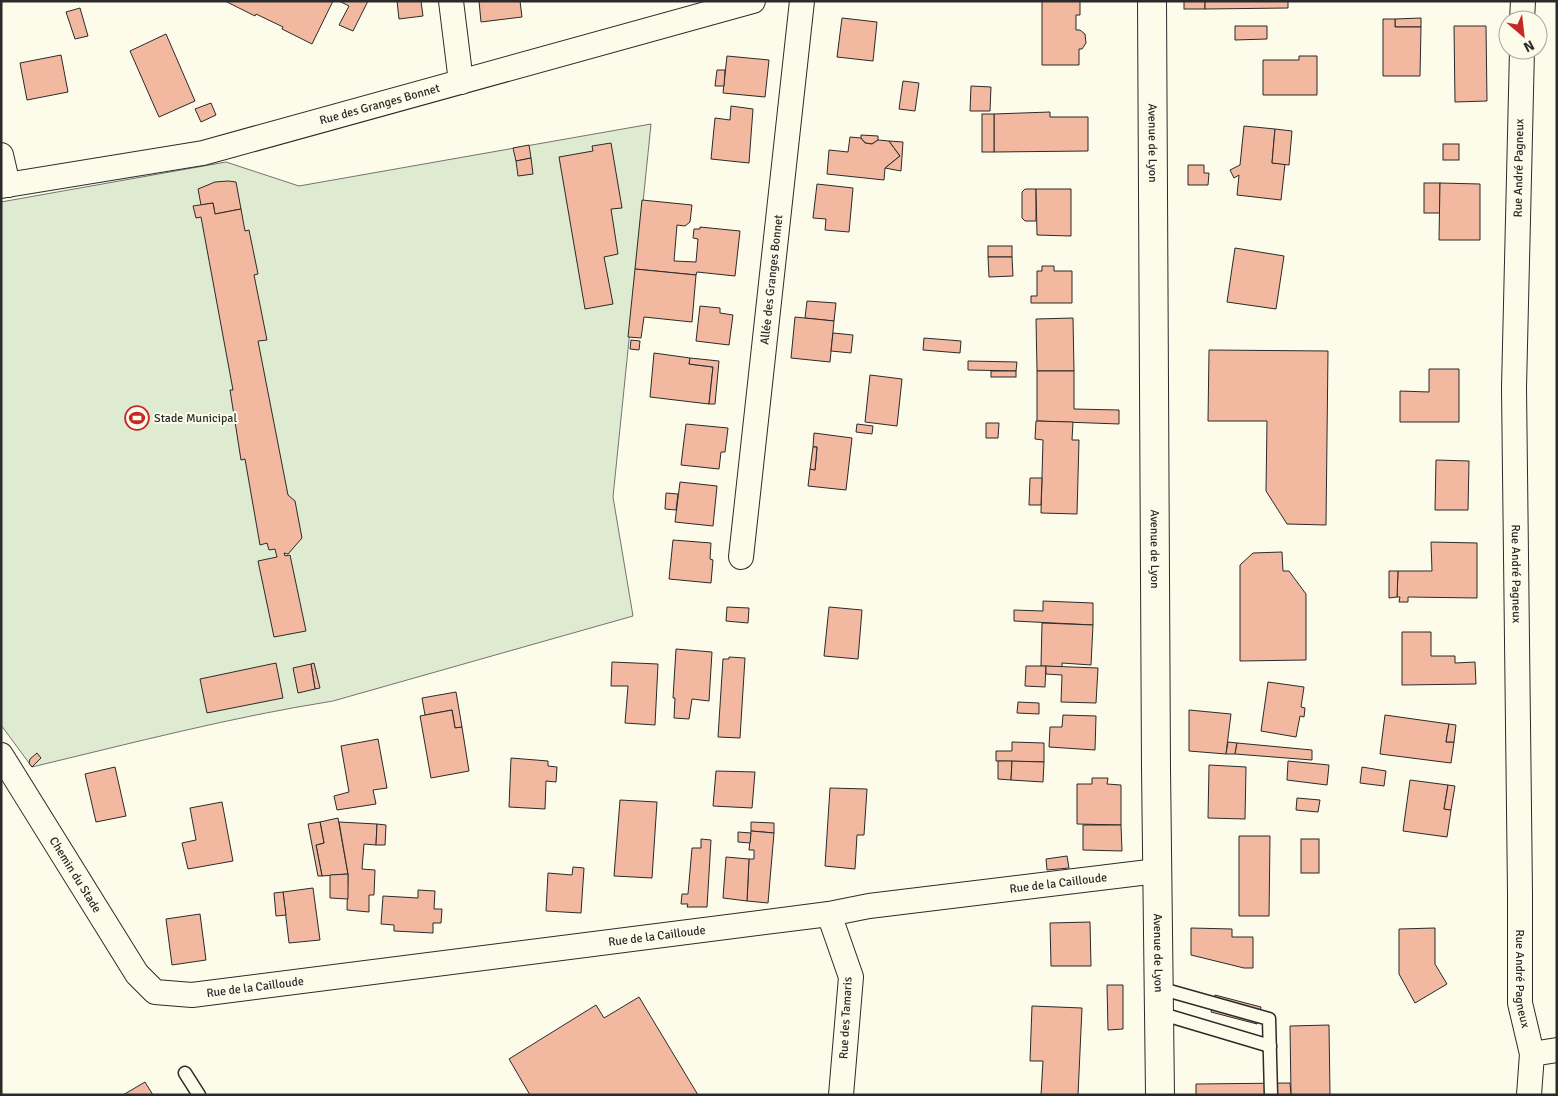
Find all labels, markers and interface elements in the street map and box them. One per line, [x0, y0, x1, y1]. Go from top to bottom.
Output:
north arrow [1498, 10, 1548, 60]
text: N [1521, 36, 1537, 56]
street label: Rue des Granges Bonnet [318, 80, 442, 128]
street label: Avenue de Lyon [1145, 103, 1160, 183]
street label: Rue André Pagneux [1511, 118, 1527, 218]
street label: Allée des Granges Bonnet [757, 214, 786, 345]
sports icon: Stade Municipal [124, 405, 150, 431]
place label: Stade Municipal [154, 411, 237, 426]
street label: Avenue de Lyon [1147, 509, 1163, 589]
street label: Rue André Pagneux [1508, 524, 1524, 624]
street label: Chemin du Stade [46, 834, 105, 916]
street label: Rue de la Cailloude [1009, 870, 1108, 896]
street label: Avenue de Lyon [1150, 913, 1166, 993]
street label: Rue de la Cailloude [607, 922, 706, 950]
street label: Rue André Pagneux [1513, 929, 1533, 1030]
street label: Rue de la Cailloude [206, 973, 305, 1001]
street label: Rue des Tamaris [836, 977, 856, 1059]

